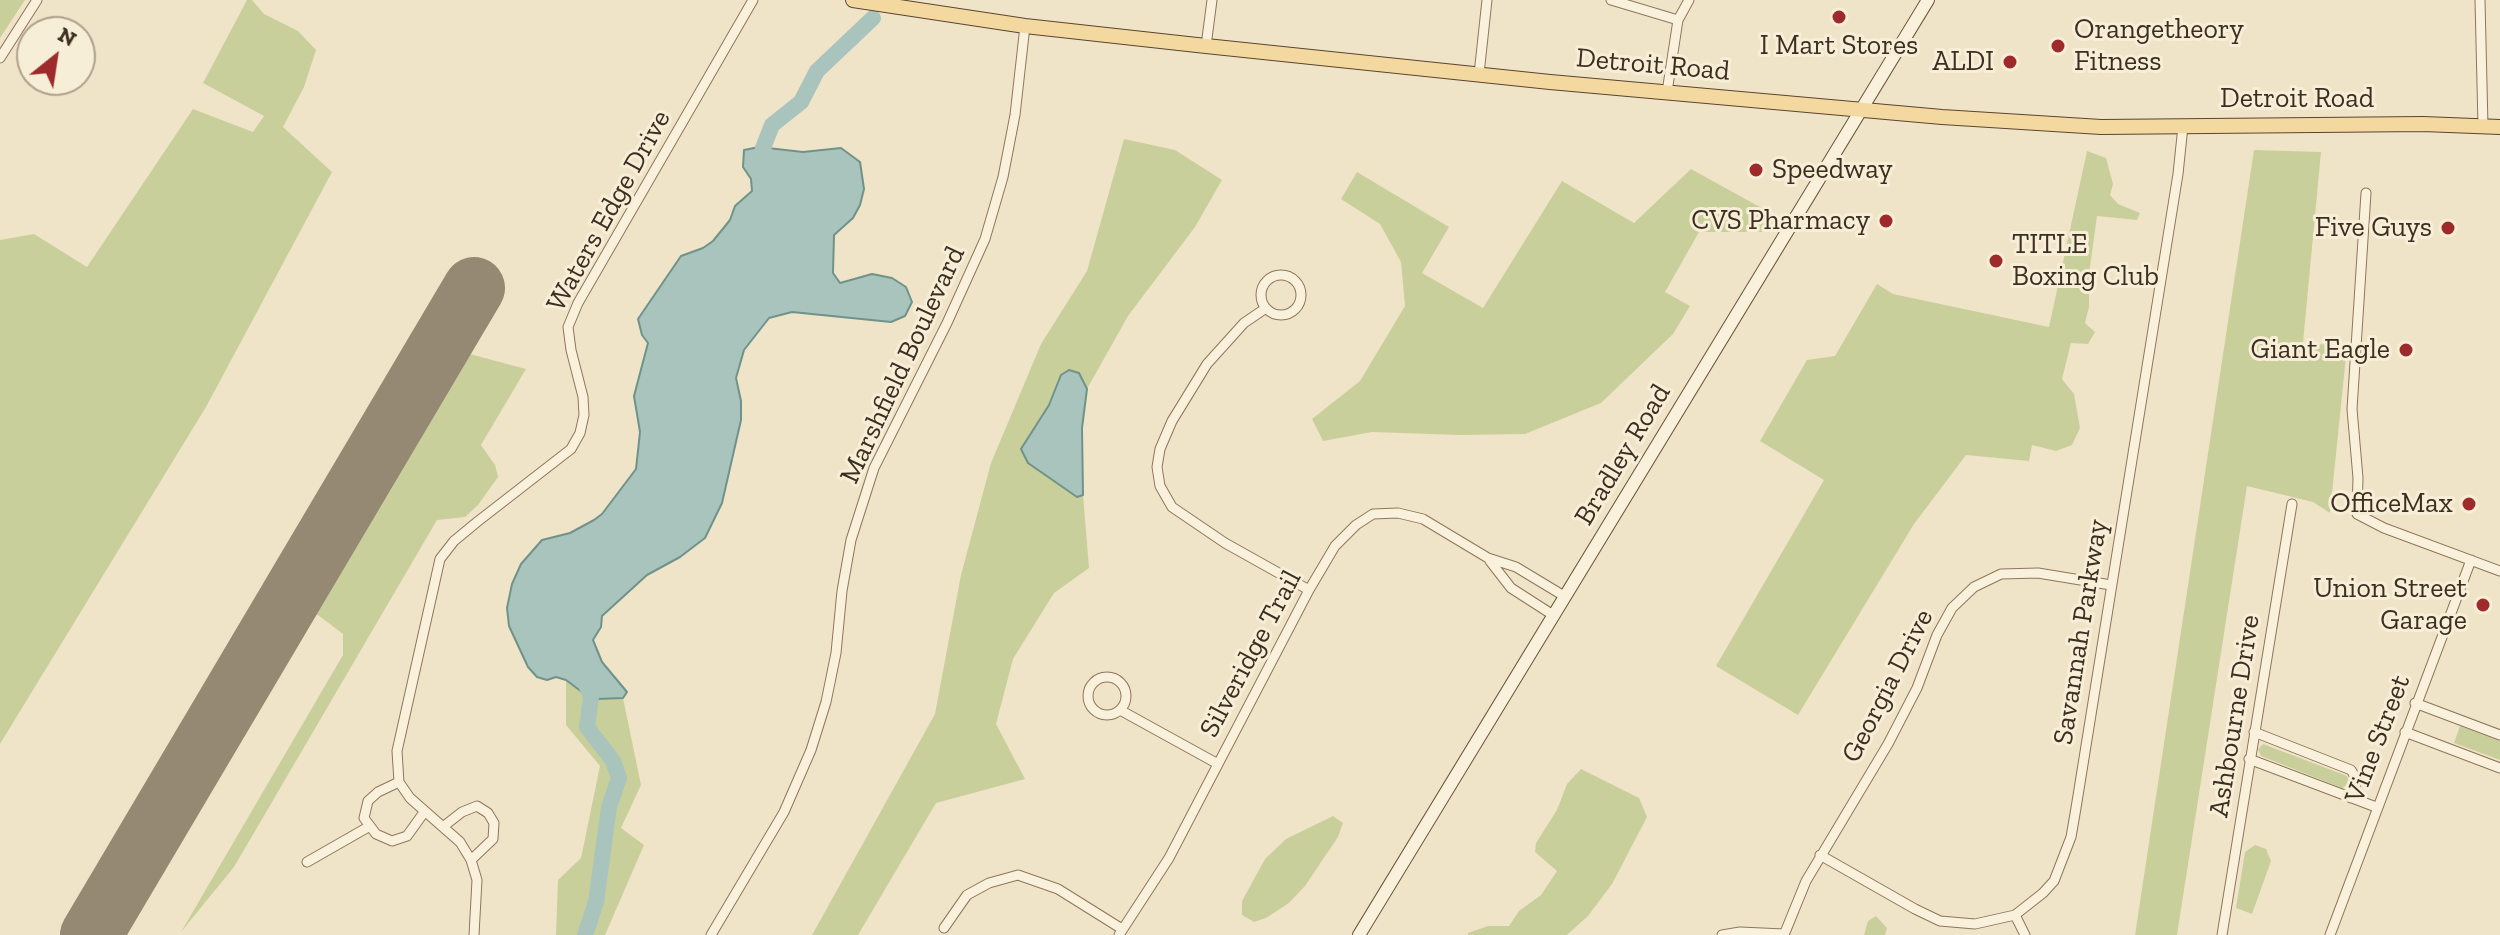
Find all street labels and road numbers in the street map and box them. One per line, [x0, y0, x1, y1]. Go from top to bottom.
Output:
street label: Detroit Road [1575, 42, 1731, 88]
street label: Detroit Road [2220, 82, 2374, 116]
street label: Waters Edge Drive [540, 104, 678, 318]
street label: Marshfield Boulevard [833, 241, 973, 489]
street label: Bradley Road [1568, 378, 1678, 532]
street label: Savannah Parkway [2047, 517, 2115, 747]
street label: Silveridge Trail [1193, 565, 1309, 743]
street label: Georgia Drive [1835, 604, 1941, 768]
street label: Ashbourne Drive [2202, 612, 2268, 820]
street label: Vine Street [2338, 670, 2418, 808]

